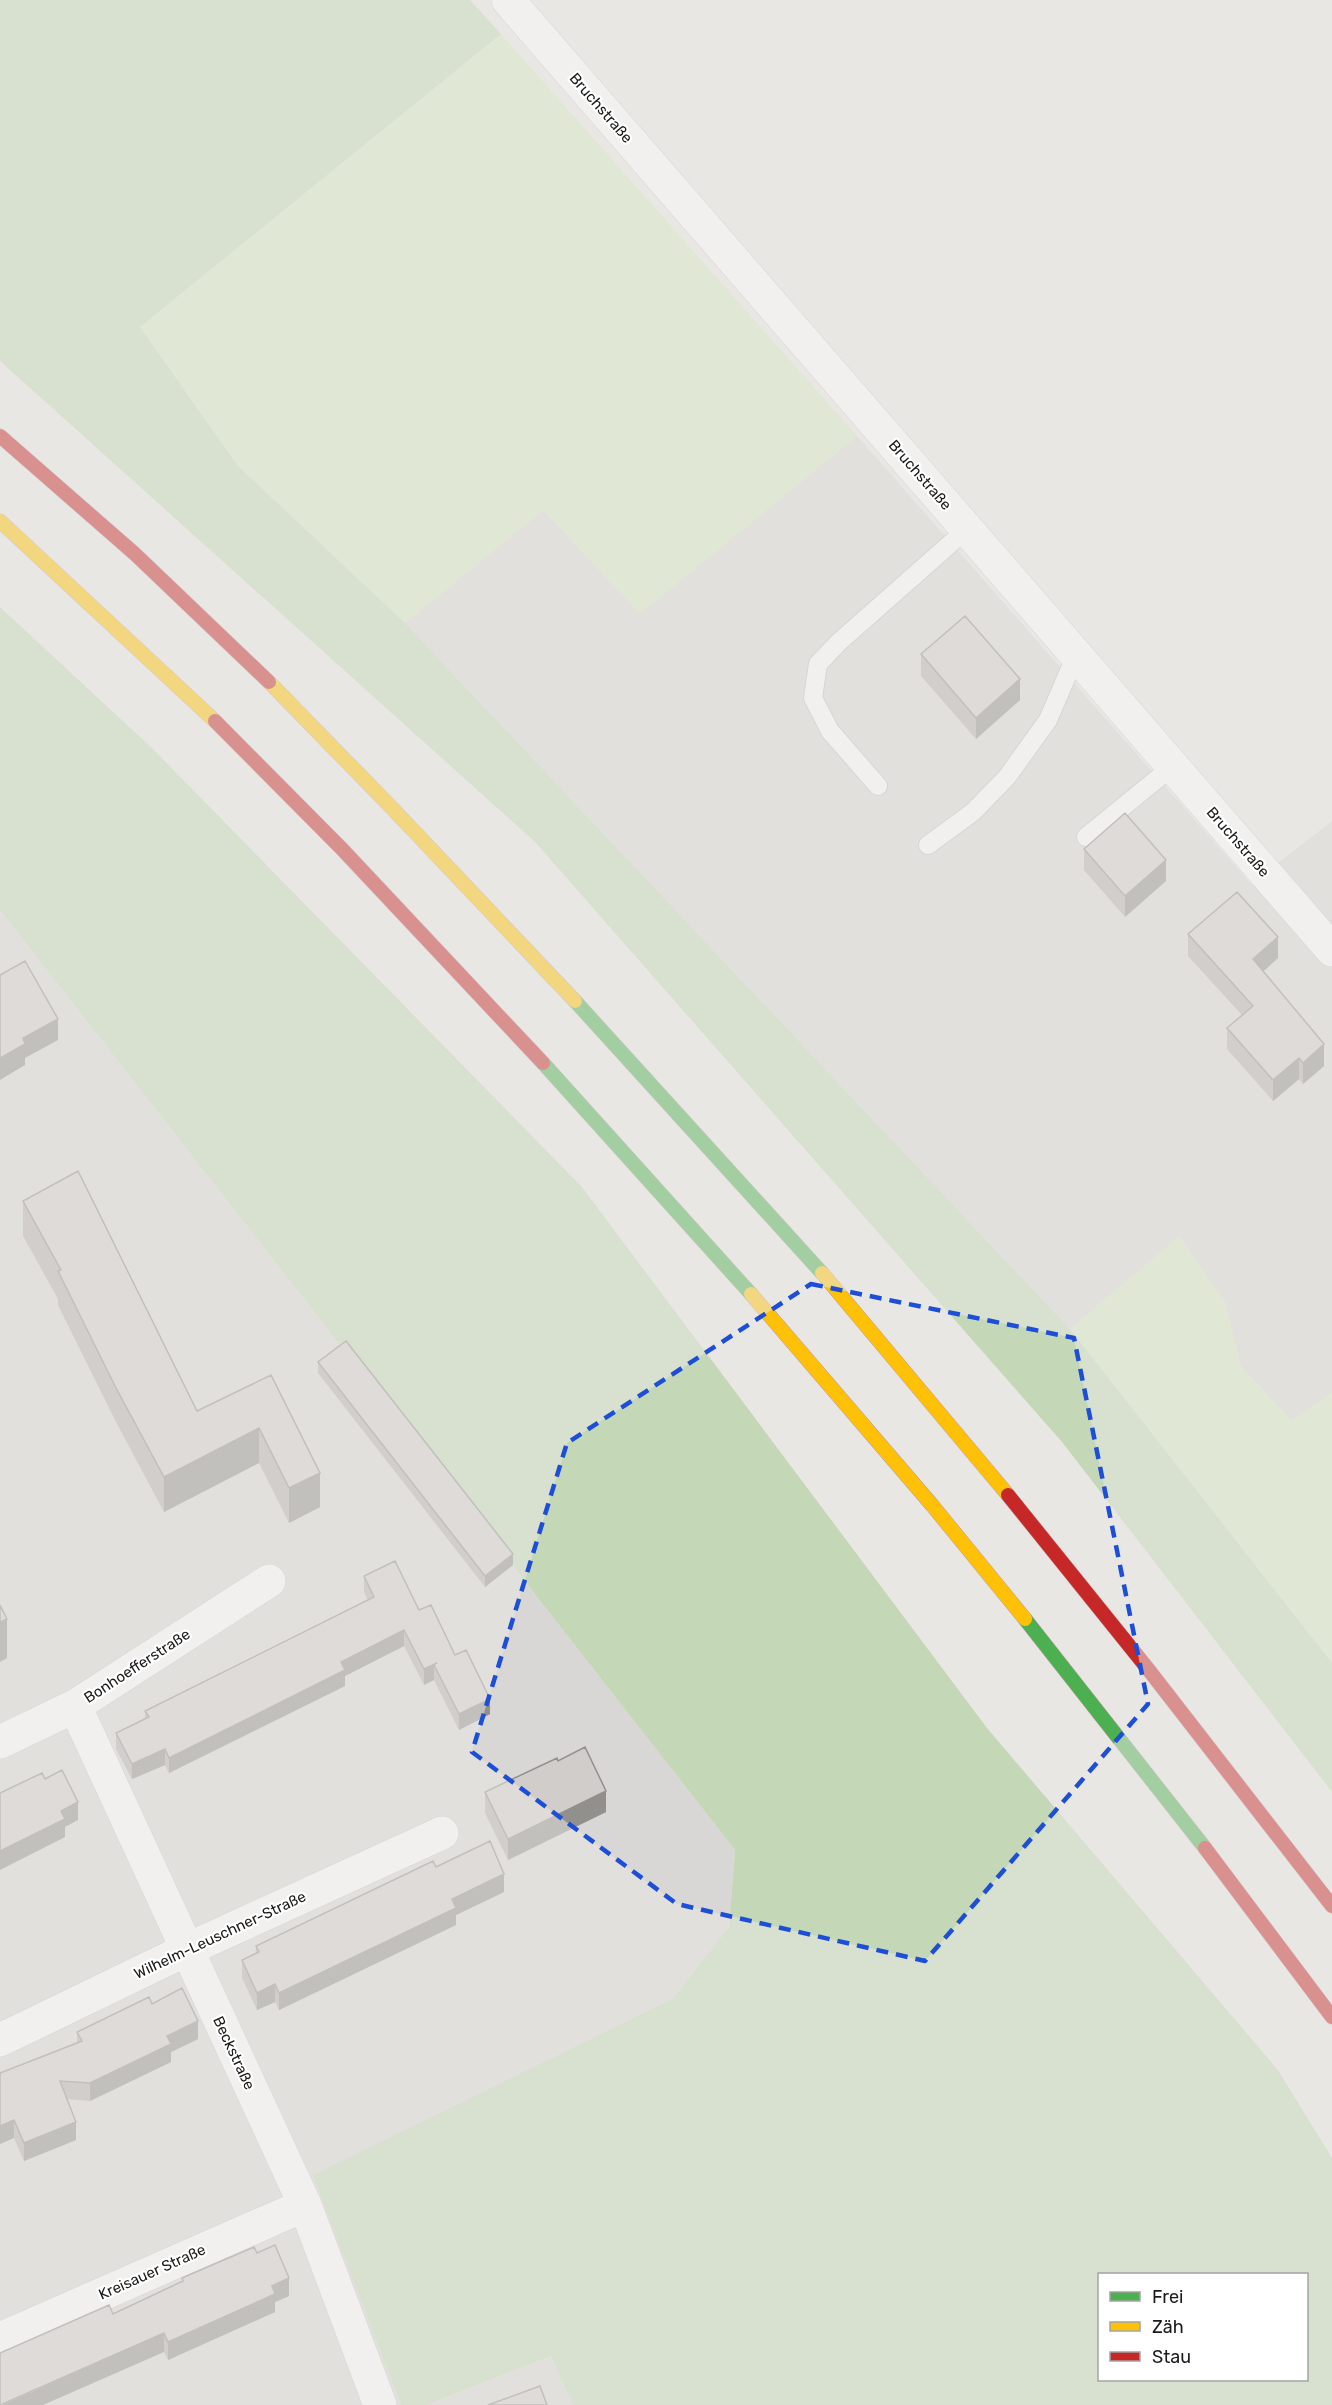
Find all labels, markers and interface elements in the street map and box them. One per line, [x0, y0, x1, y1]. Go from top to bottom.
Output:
street label: Bruchstraße [566, 69, 636, 147]
street label: Bruchstraße [885, 436, 955, 514]
street label: Bruchstraße [1203, 803, 1273, 881]
street label: Bonhoefferstraße [81, 1625, 193, 1707]
street label: Wilhelm-Leuschner-Straße [131, 1887, 309, 1983]
street label: Beckstraße [209, 2013, 259, 2093]
street label: Kreisauer Straße [96, 2240, 208, 2304]
legend [1098, 2273, 1308, 2381]
text: Frei [1152, 2286, 1183, 2308]
text: Zäh [1152, 2316, 1184, 2338]
text: Stau [1152, 2346, 1191, 2368]

